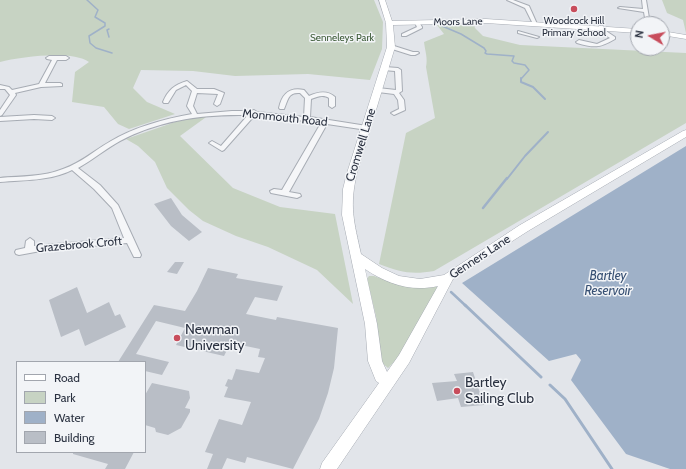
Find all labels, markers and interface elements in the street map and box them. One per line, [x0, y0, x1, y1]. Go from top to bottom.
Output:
marker: Woodcock Hill Primary School [569, 4, 579, 14]
place label: Woodcock Hill Primary School [542, 15, 606, 38]
street label: Moors Lane [433, 16, 483, 28]
north arrow [630, 16, 670, 56]
text: N [632, 29, 647, 39]
park label: Senneleys Park [310, 32, 374, 44]
street label: Monmouth Road [242, 106, 328, 130]
street label: Cromwell Lane [343, 107, 379, 183]
street label: Genners Lane [447, 232, 513, 282]
street label: Grazebrook Croft [35, 234, 123, 256]
water label: Bartley Reservoir [584, 268, 632, 299]
place label: Newman University [185, 322, 245, 354]
marker: Newman University [172, 333, 182, 343]
legend [16, 361, 146, 453]
text: Road [54, 370, 80, 385]
place label: Bartley Sailing Club [465, 375, 534, 408]
marker: Bartley Sailing Club [452, 386, 462, 396]
text: Park [54, 390, 76, 405]
text: Water [54, 410, 84, 425]
text: Building [54, 430, 95, 445]

